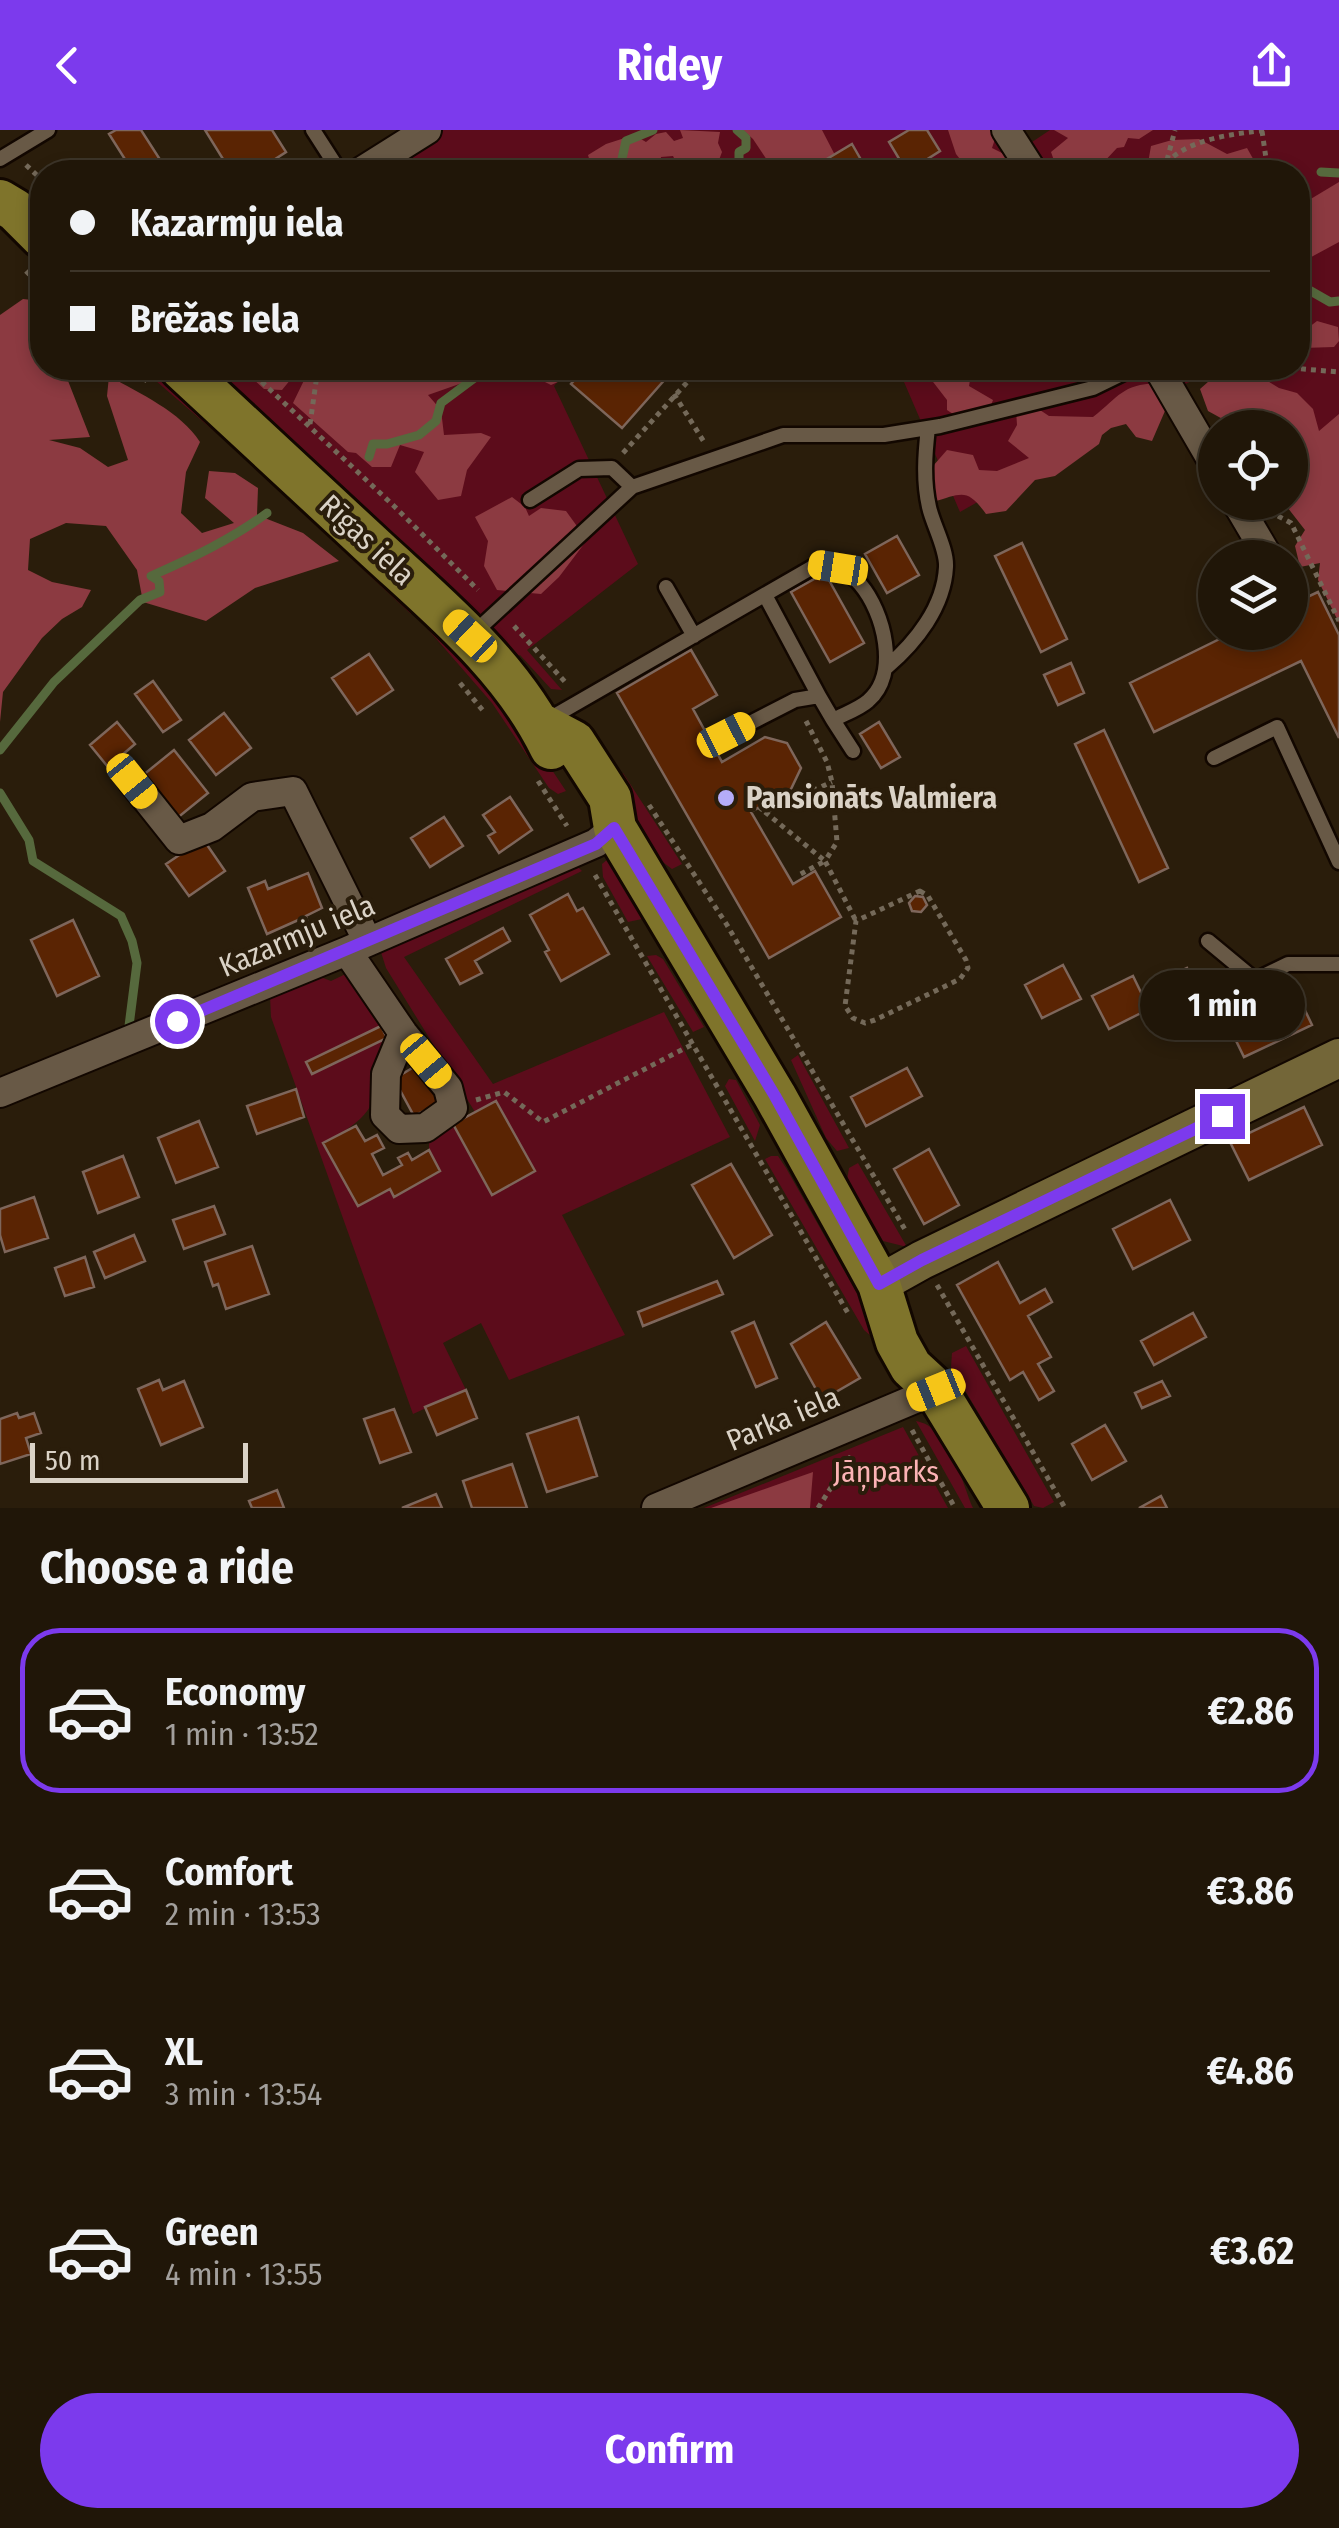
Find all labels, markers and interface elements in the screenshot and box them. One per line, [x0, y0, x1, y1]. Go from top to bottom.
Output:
icon: back [40, 38, 95, 93]
text: Ridey [617, 38, 722, 92]
icon: share [1244, 38, 1299, 93]
text: Kazarmju iela [130, 200, 344, 246]
text: Brēžas iela [130, 296, 300, 342]
map controls [1198, 410, 1308, 650]
button: locate [1198, 410, 1308, 520]
street label: Rīgas iela [312, 487, 422, 593]
button: layers [1198, 540, 1308, 650]
car [806, 548, 870, 588]
car [438, 605, 502, 667]
car [692, 708, 760, 762]
car [101, 748, 163, 814]
place label: Pansionāts Valmiera [746, 780, 997, 816]
marker: Pansionāts Valmiera [715, 787, 737, 809]
street label: Kazarmju iela [214, 887, 380, 985]
callout: 1 min [1140, 971, 1304, 1041]
text: 1 min [1188, 986, 1257, 1024]
route start [155, 999, 200, 1044]
car [395, 1028, 457, 1094]
route end [1200, 1094, 1245, 1139]
car [903, 1365, 969, 1415]
street label: Parka iela [721, 1379, 845, 1459]
scale bar [30, 1438, 248, 1482]
text: 50 m [45, 1444, 101, 1477]
park label: Jāņparks [833, 1454, 939, 1491]
text: Choose a ride [40, 1541, 294, 1595]
icon: car [45, 1666, 135, 1756]
text: Economy [165, 1669, 305, 1715]
text: €2.86 [1208, 1688, 1294, 1734]
text: 1 min · 13:52 [165, 1715, 319, 1753]
icon: car [45, 1846, 135, 1936]
text: Comfort [165, 1849, 293, 1895]
text: €3.86 [1207, 1868, 1294, 1914]
text: 2 min · 13:53 [165, 1895, 321, 1933]
icon: car [45, 2026, 135, 2116]
text: XL [165, 2029, 203, 2075]
text: €4.86 [1207, 2048, 1294, 2094]
text: 3 min · 13:54 [165, 2075, 322, 2113]
icon: car [45, 2206, 135, 2296]
text: Green [165, 2209, 259, 2255]
text: €3.62 [1210, 2228, 1294, 2274]
text: 4 min · 13:55 [165, 2255, 322, 2293]
button: Confirm [40, 2393, 1299, 2508]

